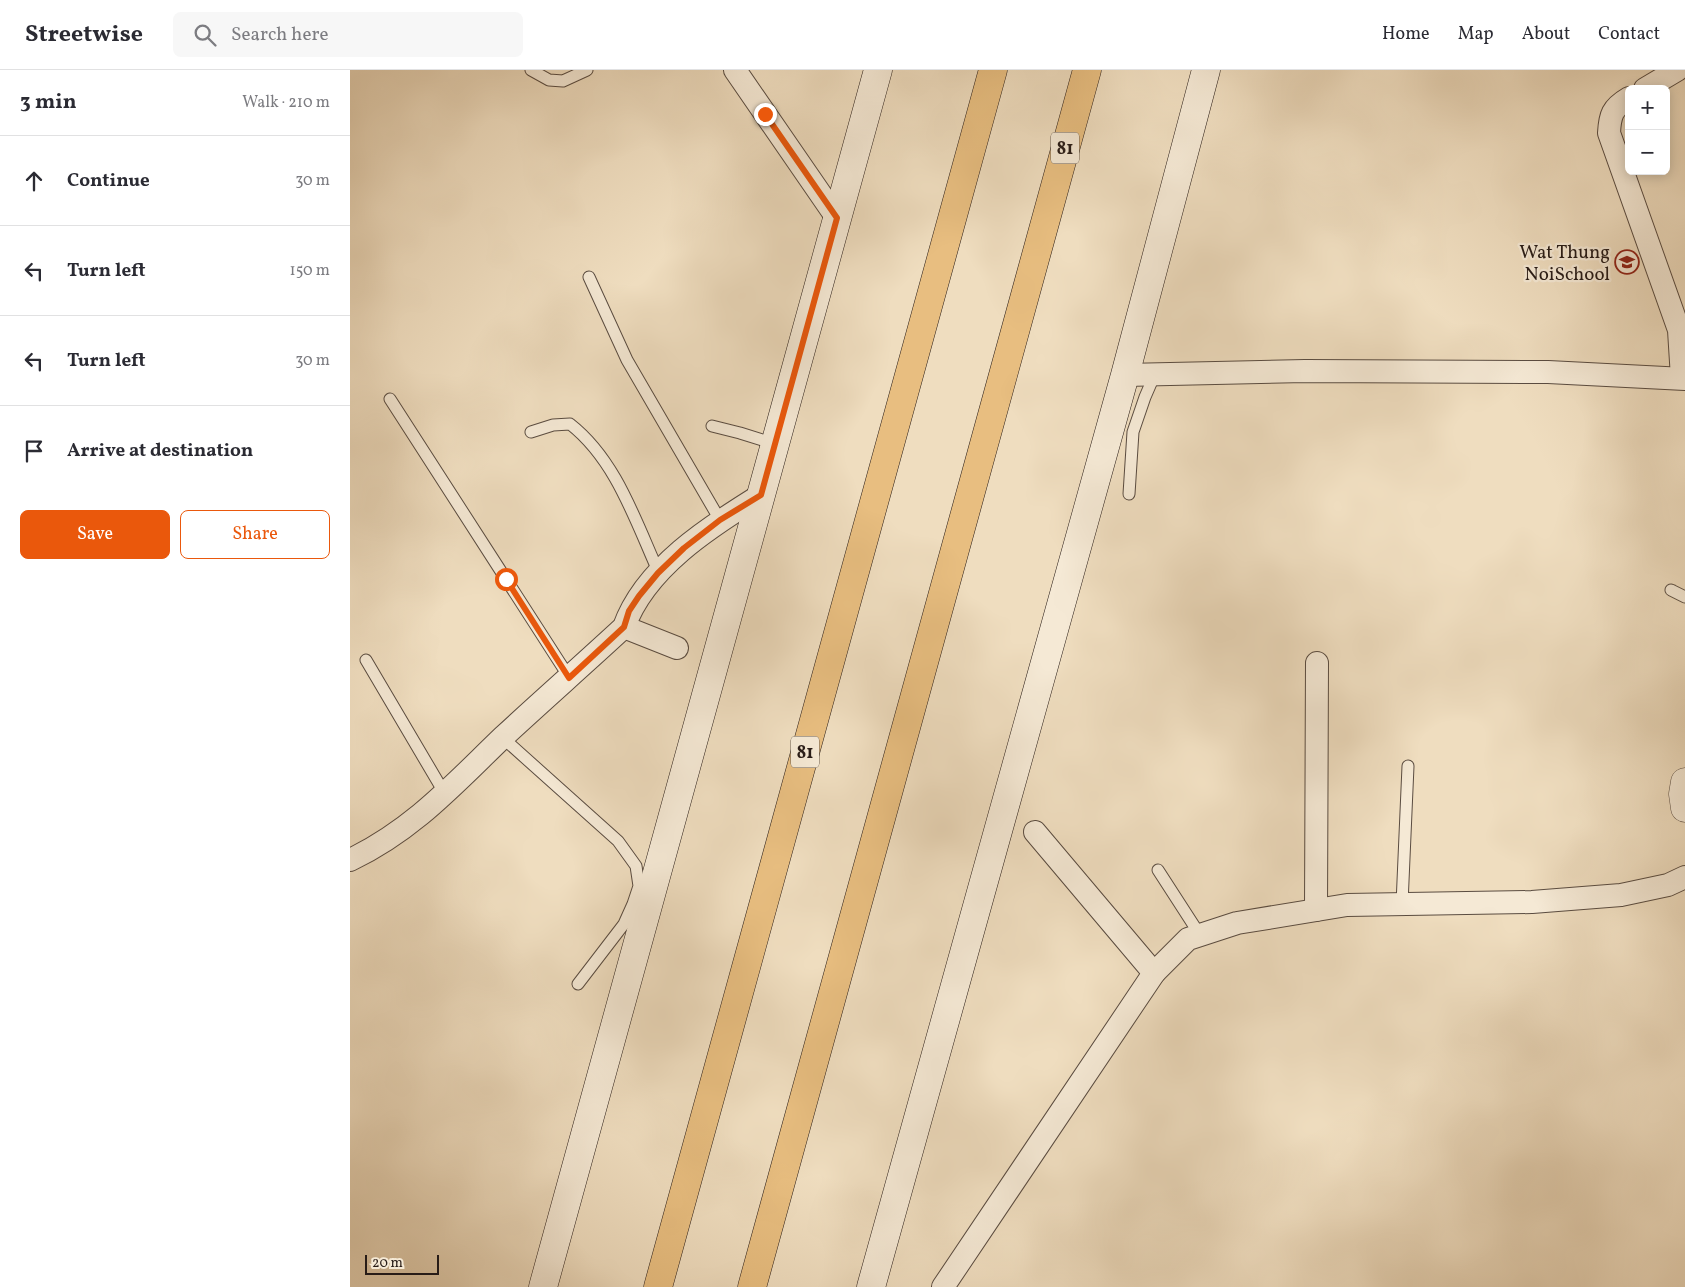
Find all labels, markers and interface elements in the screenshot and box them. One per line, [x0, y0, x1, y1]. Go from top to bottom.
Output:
search box [173, 12, 523, 57]
text: Streetwise [25, 18, 143, 52]
icon: search [191, 21, 219, 49]
text: Search here [231, 22, 328, 48]
text: Home [1382, 22, 1430, 47]
text: Map [1458, 22, 1494, 47]
text: About [1522, 22, 1570, 47]
text: Contact [1598, 22, 1660, 47]
map controls [1625, 85, 1670, 175]
button: + [1625, 85, 1670, 130]
text: 3 min [20, 88, 76, 117]
text: Walk · 210 m [242, 92, 330, 114]
route end [754, 103, 777, 126]
button: − [1625, 130, 1670, 175]
road number: 81 [1051, 132, 1079, 164]
icon: ahead [20, 167, 48, 195]
text: Continue [67, 168, 150, 194]
text: 30 m [295, 170, 330, 192]
place label: Wat Thung NoiSchool [1519, 240, 1610, 288]
school or university icon: Wat Thung NoiSchool [1614, 249, 1640, 275]
icon: left [20, 257, 48, 285]
text: Turn left [67, 258, 146, 284]
text: 150 m [289, 260, 330, 282]
icon: left [20, 347, 48, 375]
text: Turn left [67, 348, 146, 374]
text: 30 m [295, 350, 330, 372]
icon: arrive [20, 437, 48, 465]
text: Arrive at destination [67, 438, 253, 464]
button: Save [20, 510, 170, 559]
button: Share [180, 510, 330, 559]
route start [495, 568, 518, 591]
road number: 81 [791, 736, 819, 768]
scale bar [365, 1252, 439, 1275]
text: 20 m [372, 1254, 403, 1273]

